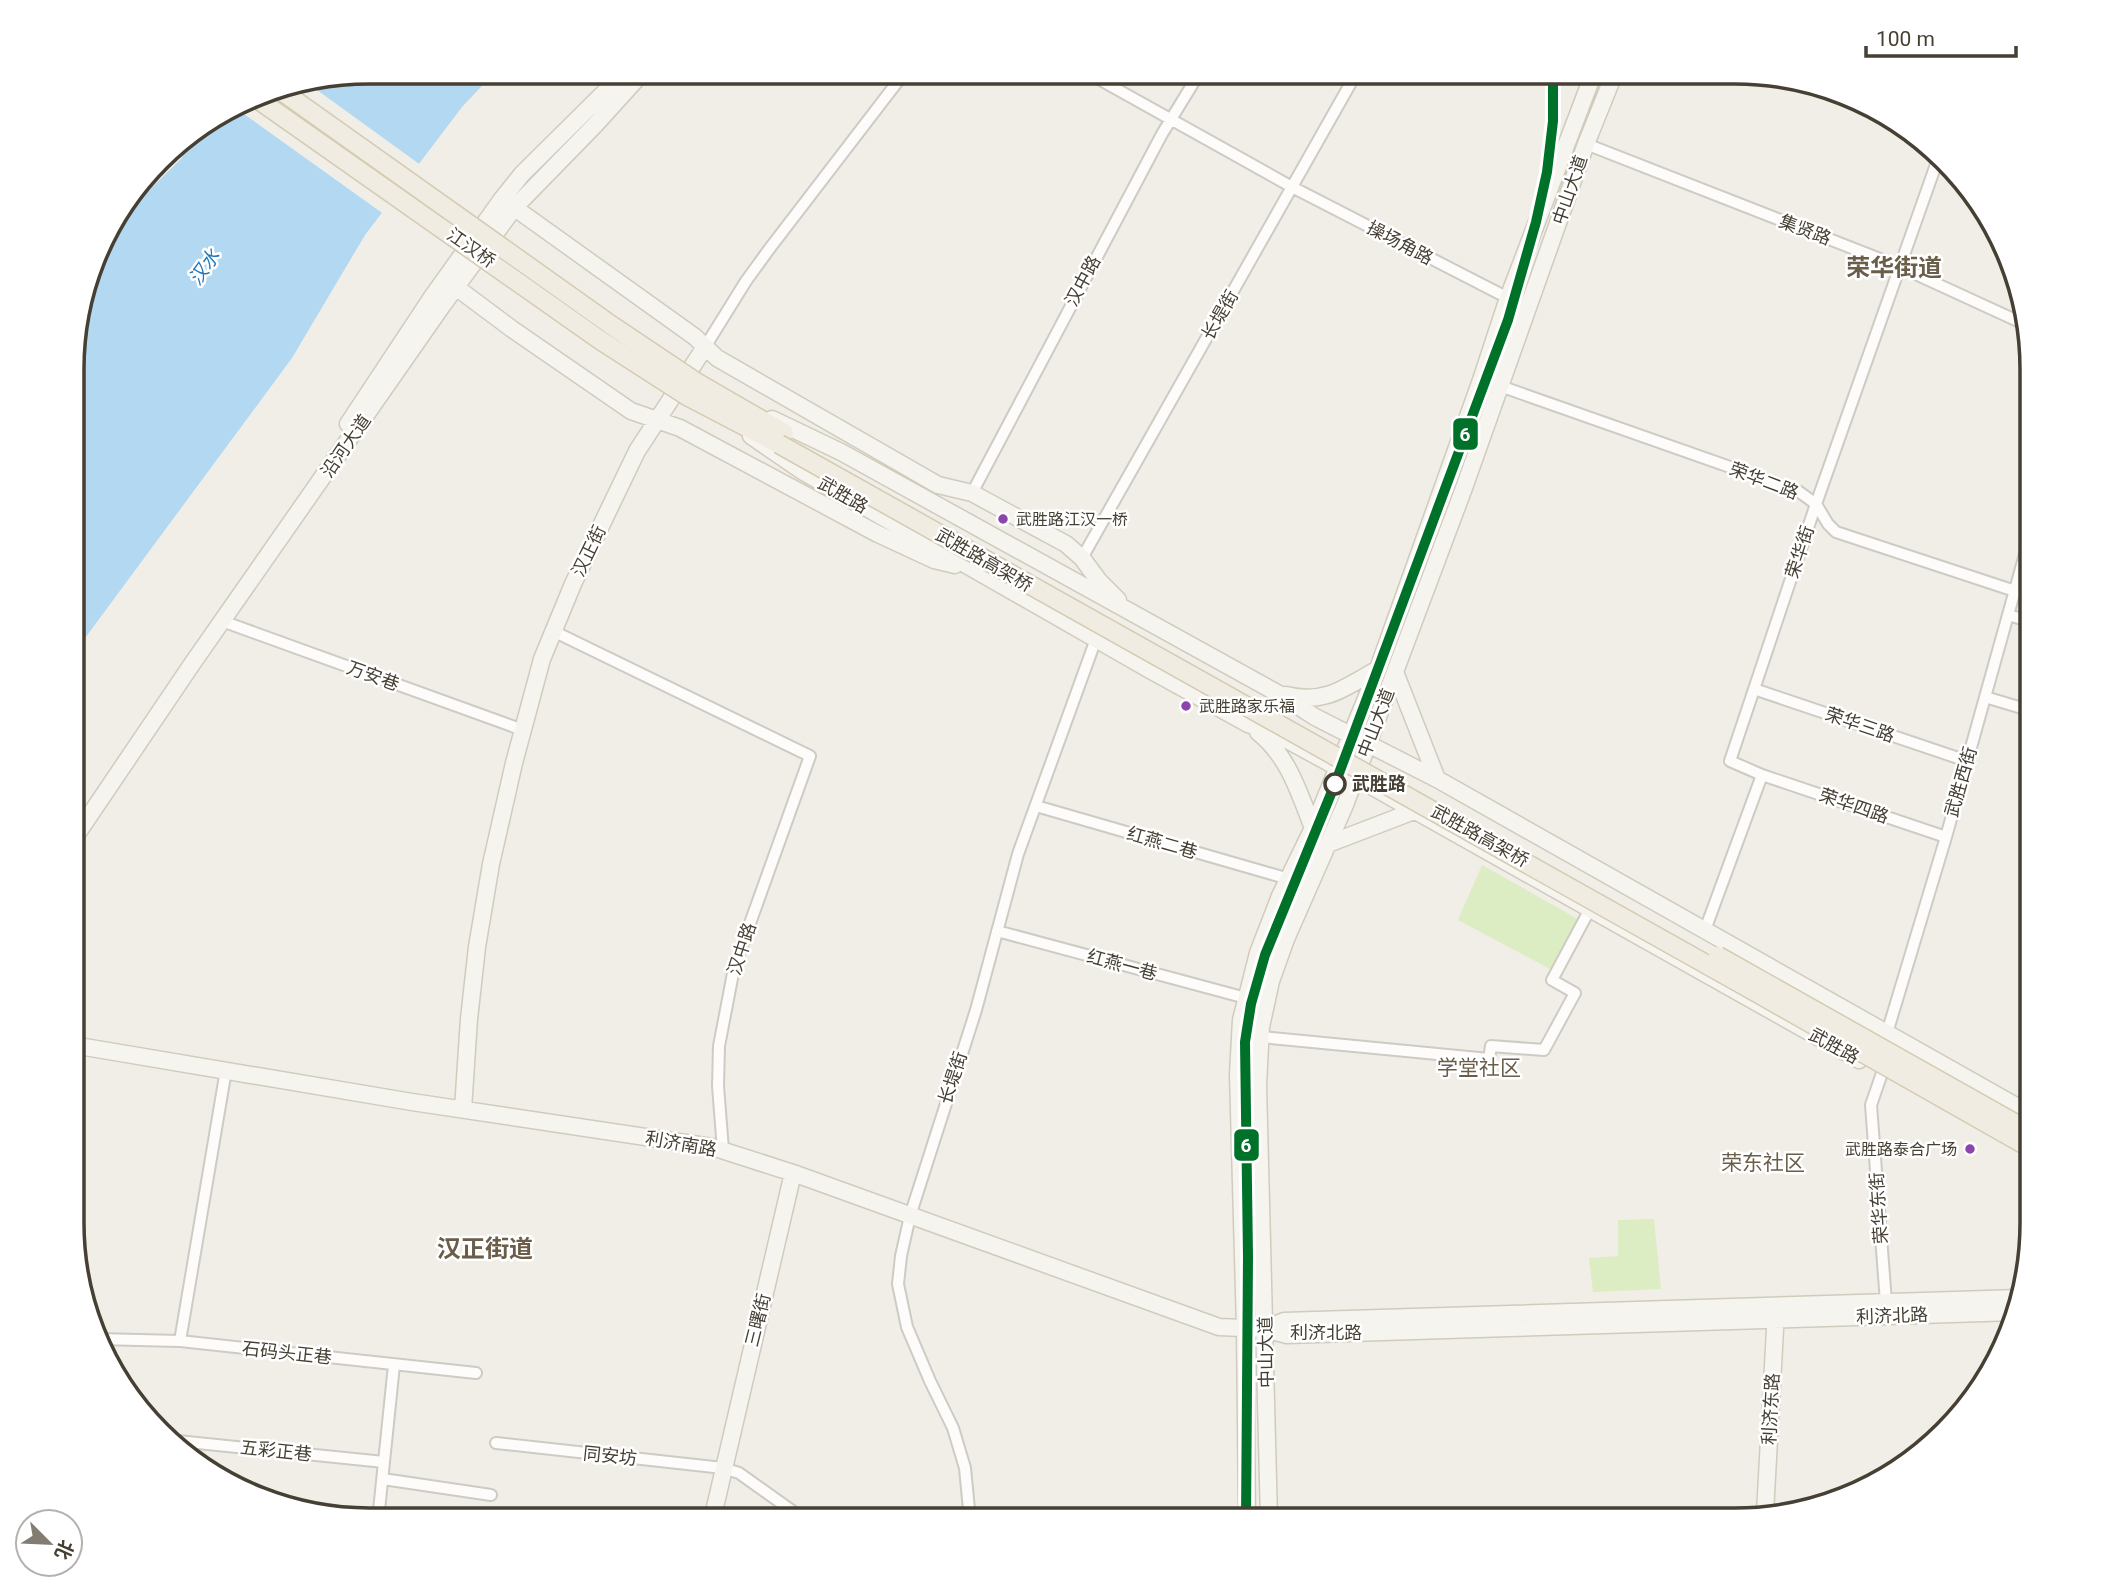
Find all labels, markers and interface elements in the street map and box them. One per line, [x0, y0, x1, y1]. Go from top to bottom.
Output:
scale bar [1866, 14, 2016, 58]
text: 100 m [1876, 27, 1935, 51]
street label: 中山大道 [1548, 152, 1591, 227]
street label: 集贤路 [1776, 210, 1834, 249]
street label: 操场角路 [1364, 216, 1437, 269]
street label: 江汉桥 [443, 224, 499, 272]
water label: 汉水 [184, 244, 225, 289]
street label: 汉中路 [1061, 252, 1105, 310]
district label: 荣华街道 [1846, 254, 1942, 282]
street label: 长堤街 [1197, 286, 1242, 343]
street label: 沿河大道 [316, 410, 375, 481]
line badge: 6 [1452, 417, 1479, 451]
text: 6 [1460, 423, 1471, 446]
street label: 荣华二路 [1727, 458, 1802, 503]
street label: 武胜路 [815, 472, 872, 517]
place label: 武胜路江汉一桥 [1016, 510, 1128, 529]
marker: 武胜路江汉一桥 [996, 512, 1010, 526]
street label: 汉正街 [567, 522, 610, 580]
street label: 武胜路高架桥 [932, 523, 1036, 596]
street label: 荣华街 [1781, 523, 1818, 581]
street label: 万安巷 [344, 656, 402, 695]
street label: 中山大道 [1353, 685, 1398, 760]
place label: 武胜路家乐福 [1199, 697, 1295, 716]
marker: 武胜路家乐福 [1179, 699, 1193, 713]
street label: 荣华三路 [1823, 703, 1898, 746]
street label: 武胜西街 [1941, 744, 1981, 819]
marker: 武胜路 [1324, 773, 1346, 795]
place label: 武胜路 [1352, 773, 1406, 794]
street label: 荣华四路 [1817, 784, 1892, 827]
street label: 武胜路高架桥 [1428, 800, 1533, 871]
street label: 红燕二巷 [1125, 823, 1200, 863]
street label: 汉中路 [723, 920, 760, 978]
street label: 红燕一巷 [1085, 945, 1160, 984]
street label: 武胜路 [1806, 1023, 1863, 1068]
street label: 长堤街 [934, 1049, 971, 1107]
district label: 学堂社区 [1437, 1056, 1521, 1080]
street label: 利济南路 [644, 1127, 718, 1160]
line badge: 6 [1233, 1128, 1260, 1162]
text: 6 [1241, 1134, 1252, 1157]
place label: 武胜路泰合广场 [1845, 1140, 1957, 1159]
marker: 武胜路泰合广场 [1963, 1142, 1977, 1156]
district label: 荣东社区 [1721, 1151, 1805, 1175]
street label: 荣华东街 [1866, 1171, 1891, 1245]
district label: 汉正街道 [437, 1235, 533, 1263]
street label: 三曙街 [741, 1291, 774, 1349]
street label: 利济北路 [1856, 1304, 1928, 1327]
street label: 中山大道 [1254, 1316, 1277, 1388]
street label: 利济北路 [1290, 1322, 1362, 1343]
street label: 石码头正巷 [241, 1337, 333, 1368]
street label: 利济东路 [1758, 1372, 1783, 1445]
street label: 五彩正巷 [239, 1436, 313, 1465]
street label: 同安坊 [582, 1442, 638, 1469]
north arrow [14, 1508, 84, 1578]
text: 北 [50, 1536, 78, 1563]

